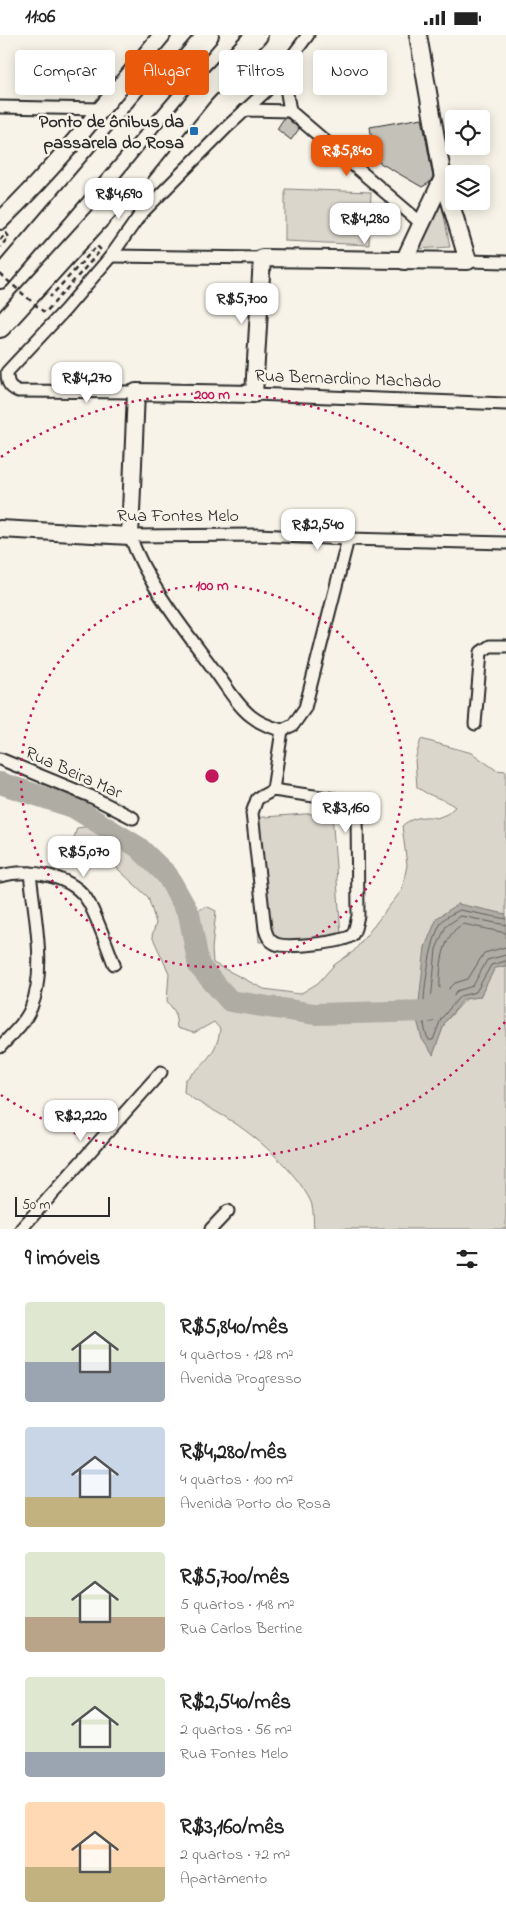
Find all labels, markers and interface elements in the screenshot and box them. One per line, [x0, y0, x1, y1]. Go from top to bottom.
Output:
text: 11:06 [25, 4, 55, 31]
chip: Comprar [15, 50, 115, 95]
chip: Alugar [125, 50, 209, 95]
chip: Filtros [219, 50, 303, 95]
chip: Novo [313, 50, 387, 95]
place label: Ponto de ônibus da passarela do Rosa [39, 110, 184, 157]
map controls [445, 110, 490, 210]
button: locate [445, 110, 490, 155]
marker: Ponto de ônibus da passarela do Rosa [188, 125, 200, 137]
pin: R$5,840 [301, 135, 393, 177]
text: R$5,840 [322, 139, 372, 163]
button: layers [445, 165, 490, 210]
pin: R$4,690 [73, 177, 165, 220]
text: R$4,690 [96, 182, 142, 206]
pin: R$4,280 [319, 203, 411, 245]
text: R$4,280 [341, 207, 389, 231]
pin: R$5,700 [196, 283, 288, 325]
text: R$5,700 [217, 287, 267, 311]
pin: R$4,270 [41, 361, 133, 404]
street label: Rua Bernardino Machado [254, 364, 442, 396]
text: R$4,270 [62, 366, 112, 390]
text: 200 m [193, 384, 230, 406]
street label: Rua Fontes Melo [117, 504, 239, 530]
pin: R$2,540 [272, 509, 364, 551]
text: R$2,540 [292, 513, 344, 537]
text: 100 m [195, 575, 229, 597]
street label: Rua Beira Mar [20, 741, 126, 807]
centre of rings [203, 767, 221, 785]
pin: R$3,160 [300, 791, 392, 834]
text: R$3,160 [323, 796, 369, 820]
pin: R$5,070 [38, 835, 130, 878]
text: R$5,070 [59, 840, 109, 864]
pin: R$2,220 [35, 1099, 127, 1142]
text: R$2,220 [55, 1104, 107, 1128]
scale bar [15, 1194, 110, 1217]
text: 50 m [22, 1195, 50, 1216]
text: 9 imóveis [25, 1244, 100, 1274]
icon: filters [453, 1245, 481, 1273]
text: R$5,840/mês [180, 1313, 288, 1343]
icon: home [65, 1322, 125, 1382]
text: 4 quartos · 128 m² [180, 1343, 293, 1367]
text: Avenida Progresso [180, 1367, 302, 1391]
text: R$4,280/mês [180, 1438, 287, 1468]
icon: home [65, 1447, 125, 1507]
text: 4 quartos · 100 m² [180, 1468, 293, 1492]
text: Avenida Porto do Rosa [180, 1492, 331, 1516]
text: R$5,700/mês [180, 1563, 290, 1593]
icon: home [65, 1572, 125, 1632]
text: 5 quartos · 148 m² [180, 1593, 295, 1617]
text: Rua Carlos Bertine [180, 1617, 302, 1641]
text: R$2,540/mês [180, 1688, 291, 1718]
icon: home [65, 1697, 125, 1757]
text: 2 quartos · 56 m² [180, 1718, 292, 1742]
text: Rua Fontes Melo [180, 1742, 288, 1766]
text: R$3,160/mês [180, 1813, 285, 1843]
icon: home [65, 1822, 125, 1882]
text: 2 quartos · 72 m² [180, 1843, 290, 1867]
text: Apartamento [180, 1867, 267, 1891]

